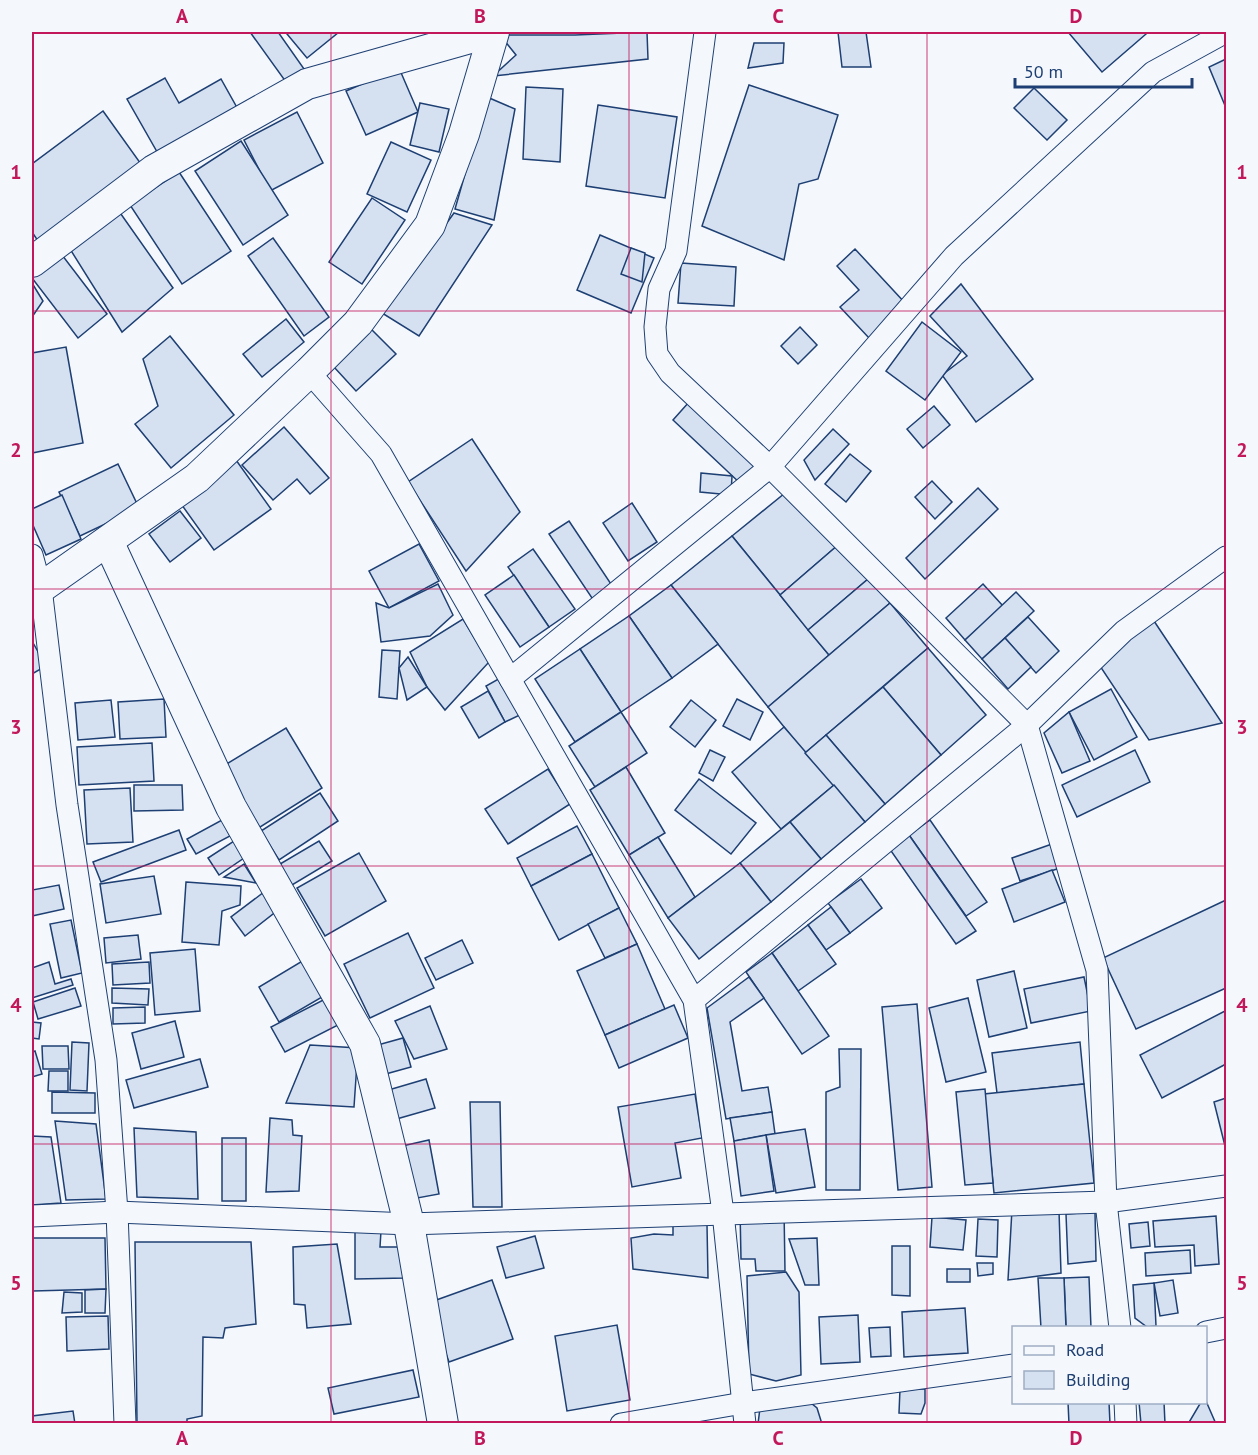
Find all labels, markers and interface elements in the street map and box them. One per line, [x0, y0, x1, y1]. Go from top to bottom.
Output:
text: A [176, 3, 189, 29]
text: B [474, 3, 486, 29]
text: C [772, 3, 784, 29]
text: D [1070, 3, 1083, 29]
scale bar [1015, 51, 1192, 89]
text: 50 m [1024, 60, 1063, 83]
text: 1 [10, 159, 22, 185]
text: 1 [1236, 159, 1248, 185]
text: 2 [10, 437, 22, 463]
text: 2 [1236, 437, 1248, 463]
text: 3 [10, 714, 22, 740]
text: 3 [1236, 714, 1248, 740]
text: 4 [10, 992, 22, 1018]
text: 4 [1236, 992, 1248, 1018]
text: 5 [10, 1270, 22, 1296]
text: 5 [1236, 1270, 1248, 1296]
legend [1012, 1326, 1207, 1404]
text: Road [1066, 1338, 1104, 1361]
text: Building [1066, 1368, 1130, 1391]
text: A [176, 1425, 189, 1451]
text: B [474, 1425, 486, 1451]
text: C [772, 1425, 784, 1451]
text: D [1070, 1425, 1083, 1451]

